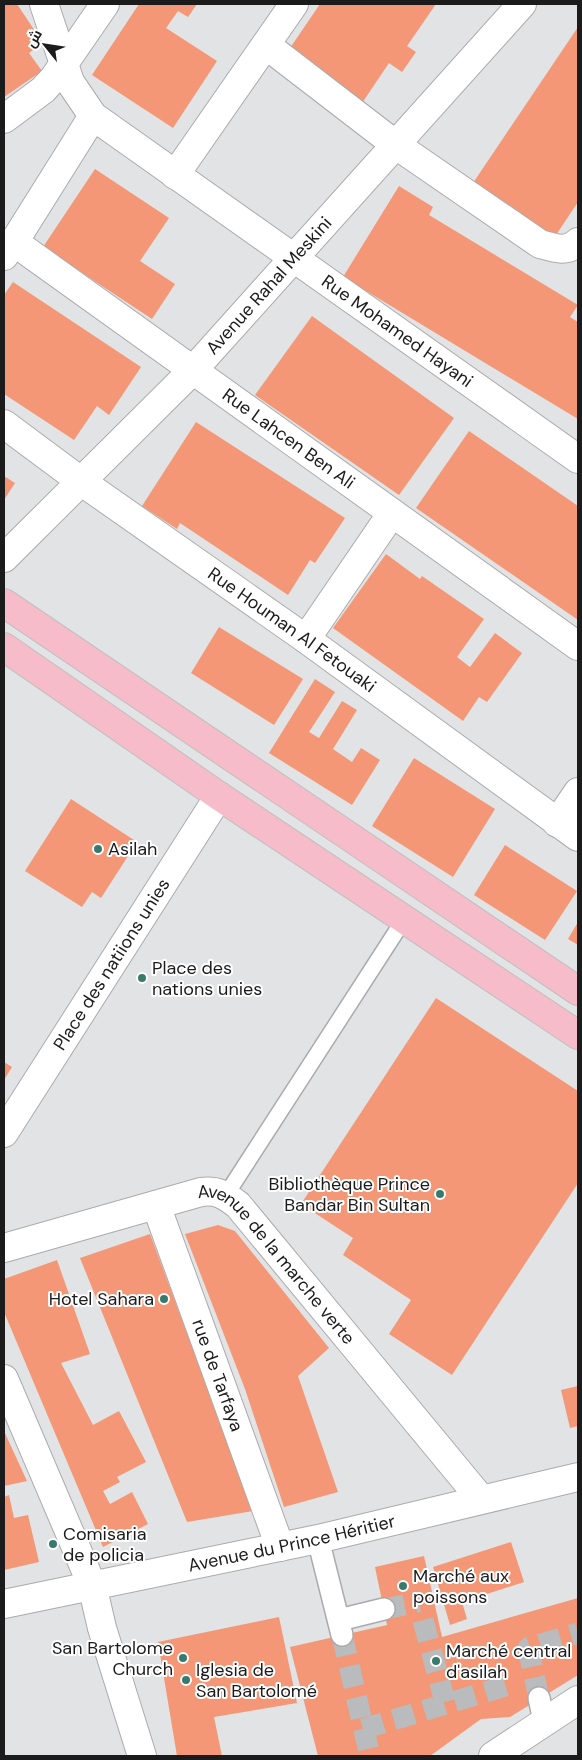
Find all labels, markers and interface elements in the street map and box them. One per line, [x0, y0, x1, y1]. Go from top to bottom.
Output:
north arrow [20, 20, 70, 70]
text: ش [21, 26, 46, 51]
street label: Avenue Rahal Meskini [201, 212, 337, 360]
street label: Rue Mohamed Hayani [317, 269, 478, 393]
street label: Rue Lahcen Ben Ali [217, 383, 360, 494]
street label: Rue Houman Al Fetouaki [203, 562, 381, 698]
place label: Asilah [108, 837, 157, 861]
marker: Asilah [92, 843, 104, 855]
street label: Place des natiions unies [48, 874, 175, 1055]
place label: Place des nations unies [152, 956, 262, 1001]
marker: Place des nations unies [136, 972, 148, 984]
place label: Bibliothèque Prince Bandar Bin Sultan [268, 1172, 430, 1217]
street label: Avenue de la marche verte [196, 1179, 360, 1349]
marker: Bibliothèque Prince Bandar Bin Sultan [434, 1188, 446, 1200]
place label: Hotel Sahara [49, 1287, 154, 1311]
marker: Hotel Sahara [158, 1293, 170, 1305]
street label: rue de Tarfaya [186, 1316, 249, 1435]
street label: Avenue du Prince Héritier [186, 1509, 398, 1578]
place label: Comisaria de policia [63, 1522, 147, 1567]
marker: Comisaria de policia [47, 1538, 59, 1550]
place label: Marché aux poissons [413, 1564, 509, 1609]
marker: Marché aux poissons [397, 1580, 409, 1592]
place label: San Bartolome Church [52, 1636, 173, 1681]
place label: Marché central d'asilah [446, 1639, 571, 1684]
marker: San Bartolome Church [177, 1652, 189, 1664]
marker: Marché central d'asilah [430, 1655, 442, 1667]
place label: Iglesia de San Bartolomé [196, 1658, 317, 1703]
marker: Iglesia de San Bartolomé [180, 1674, 192, 1686]

